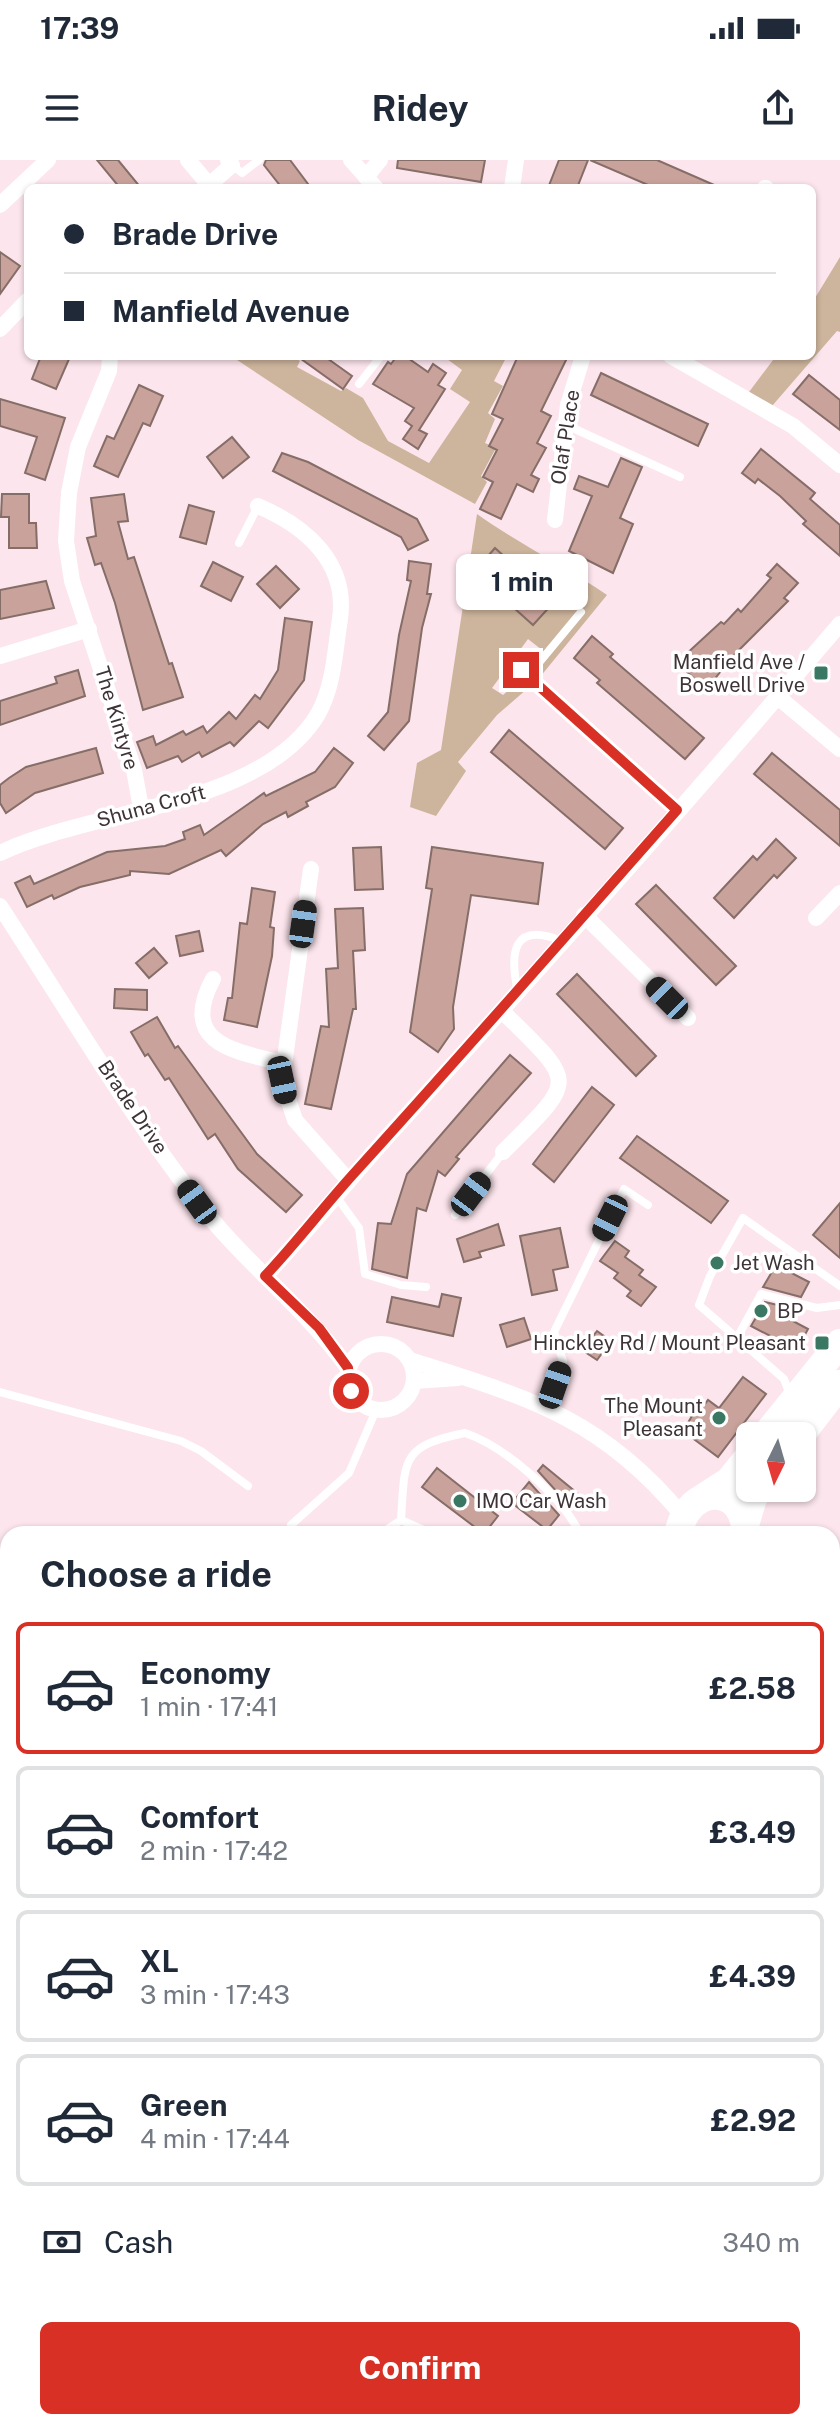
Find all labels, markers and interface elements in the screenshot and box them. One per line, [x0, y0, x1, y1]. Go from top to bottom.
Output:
text: 17:39 [40, 10, 119, 46]
icon: menu [40, 86, 84, 130]
icon: share [756, 86, 800, 130]
text: Ridey [372, 87, 469, 129]
text: Brade Drive [112, 216, 278, 252]
text: Manfield Avenue [112, 293, 350, 329]
street label: Olaf Place [546, 388, 584, 486]
callout: 1 min [455, 554, 587, 610]
text: 1 min [491, 566, 553, 597]
place label: Manfield Ave / Boswell Drive [673, 650, 805, 697]
route end [503, 652, 539, 688]
street label: The Kintyre [90, 663, 144, 773]
marker: Manfield Ave / Boswell Drive [812, 664, 830, 682]
street label: Shuna Croft [94, 780, 208, 832]
car [288, 899, 318, 949]
car [642, 973, 692, 1023]
car [265, 1054, 299, 1106]
street label: Brade Drive [93, 1056, 173, 1158]
car [447, 1168, 495, 1220]
car [173, 1176, 221, 1228]
car [589, 1191, 631, 1245]
place label: Jet Wash [733, 1251, 815, 1275]
marker: Jet Wash [708, 1254, 726, 1272]
place label: BP [777, 1299, 804, 1323]
marker: BP [752, 1302, 770, 1320]
place label: Hinckley Rd / Mount Pleasant [533, 1331, 806, 1355]
marker: Hinckley Rd / Mount Pleasant [813, 1334, 831, 1352]
car [536, 1358, 574, 1412]
route start [333, 1373, 369, 1409]
place label: The Mount Pleasant [604, 1394, 703, 1441]
marker: The Mount Pleasant [710, 1409, 728, 1427]
north arrow [736, 1422, 816, 1502]
map controls [736, 1422, 816, 1502]
place label: IMO Car Wash [476, 1489, 607, 1513]
marker: IMO Car Wash [451, 1492, 469, 1510]
text: Choose a ride [40, 1553, 272, 1595]
icon: car [44, 1652, 116, 1724]
text: Economy [140, 1655, 271, 1691]
text: £2.58 [709, 1670, 796, 1706]
text: 1 min · 17:41 [140, 1691, 278, 1722]
icon: car [44, 1796, 116, 1868]
text: Comfort [140, 1799, 259, 1835]
text: £3.49 [709, 1814, 796, 1850]
text: 2 min · 17:42 [140, 1835, 288, 1866]
icon: car [44, 1940, 116, 2012]
text: XL [140, 1943, 179, 1979]
text: £4.39 [709, 1958, 796, 1994]
text: 3 min · 17:43 [140, 1979, 290, 2010]
icon: car [44, 2084, 116, 2156]
text: Green [140, 2087, 227, 2123]
text: £2.92 [711, 2102, 796, 2138]
text: 4 min · 17:44 [140, 2123, 290, 2154]
icon: cash [40, 2220, 84, 2264]
text: Cash [104, 2224, 173, 2260]
text: 340 m [723, 2227, 800, 2258]
button: Confirm [40, 2322, 800, 2414]

